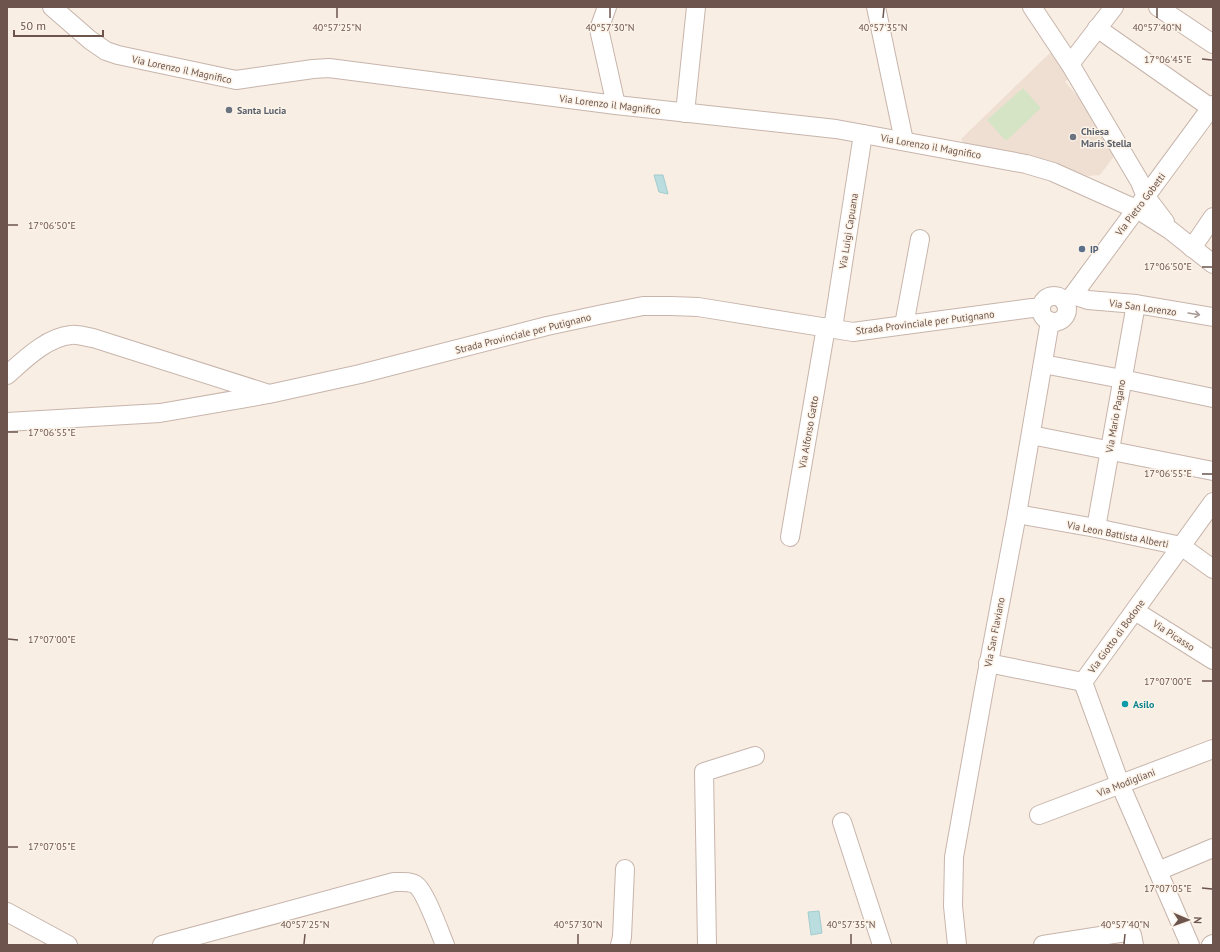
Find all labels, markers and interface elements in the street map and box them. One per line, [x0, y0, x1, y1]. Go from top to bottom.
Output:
scale bar [14, 12, 103, 38]
text: 50 m [20, 18, 46, 33]
text: 40°57'25"N [312, 21, 362, 34]
text: 40°57'30"N [585, 21, 635, 34]
text: 40°57'35"N [858, 21, 908, 34]
text: 40°57'40"N [1132, 21, 1182, 34]
street label: Via Lorenzo il Magnifico [130, 52, 233, 86]
text: 17°06'45"E [1144, 53, 1192, 66]
street label: Via Lorenzo il Magnifico [558, 92, 661, 117]
place label: Santa Lucia [237, 104, 286, 117]
marker: Santa Lucia [224, 105, 234, 115]
place label: Chiesa Maris Stella [1081, 125, 1132, 150]
street label: Via Lorenzo il Magnifico [879, 131, 982, 162]
marker: Chiesa Maris Stella [1068, 132, 1078, 142]
street label: Via Pietro Gobetti [1112, 170, 1168, 239]
street label: Via Luigi Capuana [836, 192, 861, 271]
text: 17°06'50"E [28, 219, 76, 232]
place label: IP [1090, 243, 1099, 256]
marker: IP [1077, 244, 1087, 254]
text: 17°06'50"E [1144, 260, 1192, 273]
street label: Via San Lorenzo [1107, 296, 1177, 319]
street label: Strada Provinciale per Putignano [855, 308, 995, 337]
street label: Strada Provinciale per Putignano [454, 310, 592, 357]
one-way arrow [1188, 310, 1201, 318]
street label: Via Mario Pagano [1102, 378, 1128, 455]
street label: Via Alfonso Gatto [796, 395, 821, 470]
text: 17°06'55"E [28, 426, 76, 439]
text: 17°06'55"E [1144, 467, 1192, 480]
street label: Via Leon Battista Alberti [1065, 518, 1170, 551]
street label: Via San Flaviano [981, 596, 1008, 669]
street label: Via Giotto di Bodone [1085, 597, 1148, 677]
street label: Via Picasso [1149, 616, 1197, 654]
text: 17°07'00"E [28, 633, 76, 646]
text: 17°07'00"E [1144, 675, 1192, 688]
place label: Asilo [1133, 698, 1155, 711]
marker: Asilo [1120, 699, 1130, 709]
street label: Via Modigliani [1094, 765, 1157, 800]
text: 17°07'05"E [28, 840, 76, 853]
text: 17°07'05"E [1144, 882, 1192, 895]
north arrow [1168, 900, 1208, 940]
text: N [1191, 916, 1205, 924]
text: 40°57'25"N [280, 918, 330, 931]
text: 40°57'30"N [553, 918, 603, 931]
text: 40°57'35"N [826, 918, 876, 931]
text: 40°57'40"N [1100, 918, 1150, 931]

